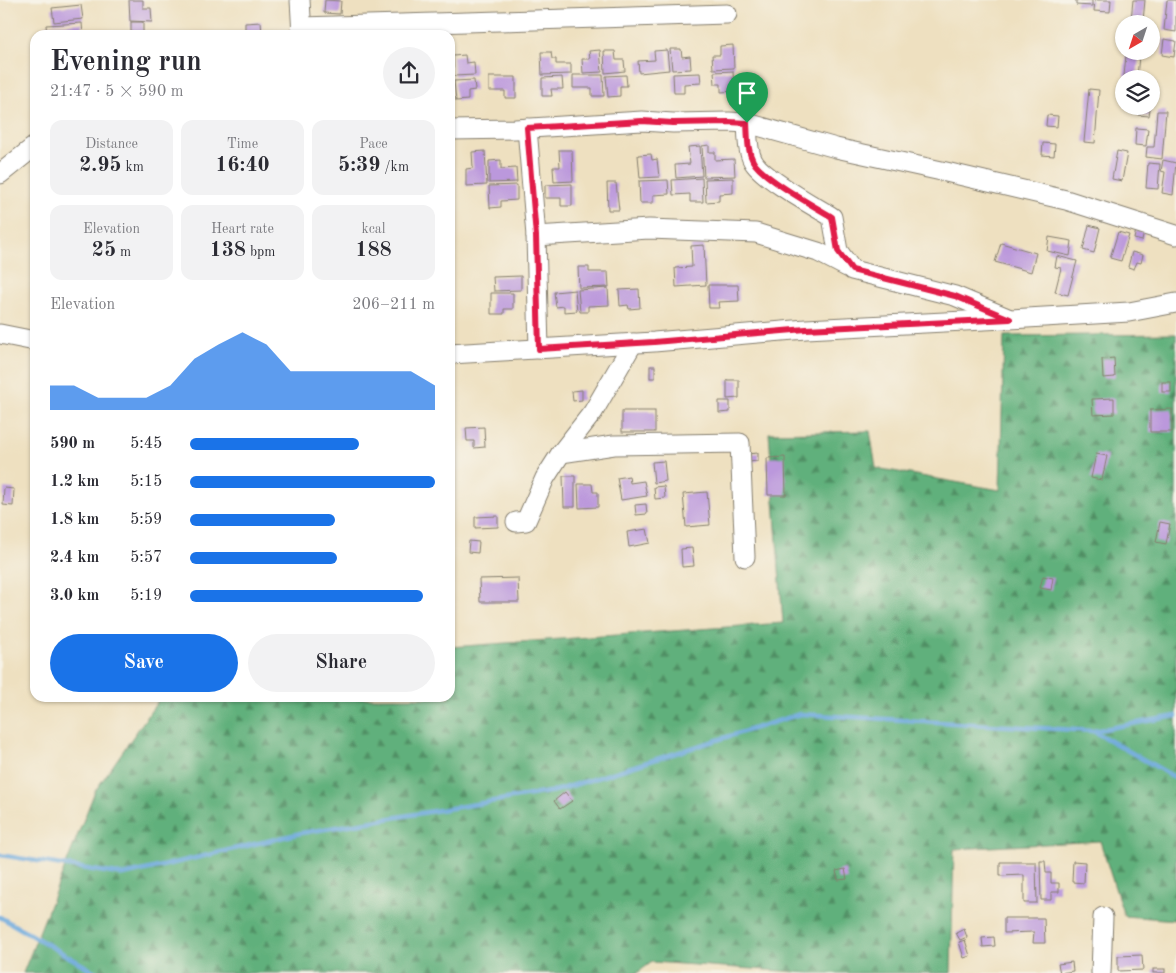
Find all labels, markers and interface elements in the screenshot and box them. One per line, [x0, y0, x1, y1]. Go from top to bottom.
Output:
north arrow [1115, 15, 1160, 60]
map controls [1115, 15, 1160, 115]
button: share [383, 47, 435, 99]
text: Evening run [50, 49, 202, 77]
button: layers [1115, 70, 1160, 115]
pin [726, 72, 768, 123]
icon: arrive [733, 79, 761, 107]
text: 21:47 · 5 × 590 m [50, 84, 183, 100]
text: Distance [85, 137, 138, 151]
text: Time [227, 137, 258, 151]
text: Pace [359, 137, 388, 151]
text: 2.95 [79, 155, 122, 176]
text: 16:40 [215, 155, 270, 176]
text: 5:39 [338, 155, 380, 176]
text: km [122, 160, 144, 174]
text: /km [380, 160, 409, 174]
text: Elevation [83, 222, 140, 236]
text: Heart rate [211, 222, 274, 236]
text: kcal [361, 222, 386, 236]
text: 25 [92, 240, 116, 261]
text: 138 [209, 240, 246, 261]
text: 188 [355, 240, 392, 261]
text: m [116, 245, 131, 259]
text: bpm [246, 245, 276, 259]
text: Elevation [50, 297, 115, 313]
text: 206–211 m [352, 297, 435, 313]
text: 590 m [50, 436, 95, 452]
text: 5:45 [130, 436, 162, 452]
text: 1.2 km [50, 474, 99, 490]
text: 5:15 [130, 474, 162, 490]
text: 1.8 km [50, 512, 99, 528]
text: 5:59 [130, 512, 162, 528]
text: 2.4 km [50, 550, 99, 566]
text: 5:57 [130, 550, 162, 566]
text: 3.0 km [50, 588, 99, 604]
text: 5:19 [130, 588, 162, 604]
button: Save [50, 634, 238, 692]
button: Share [248, 634, 435, 692]

